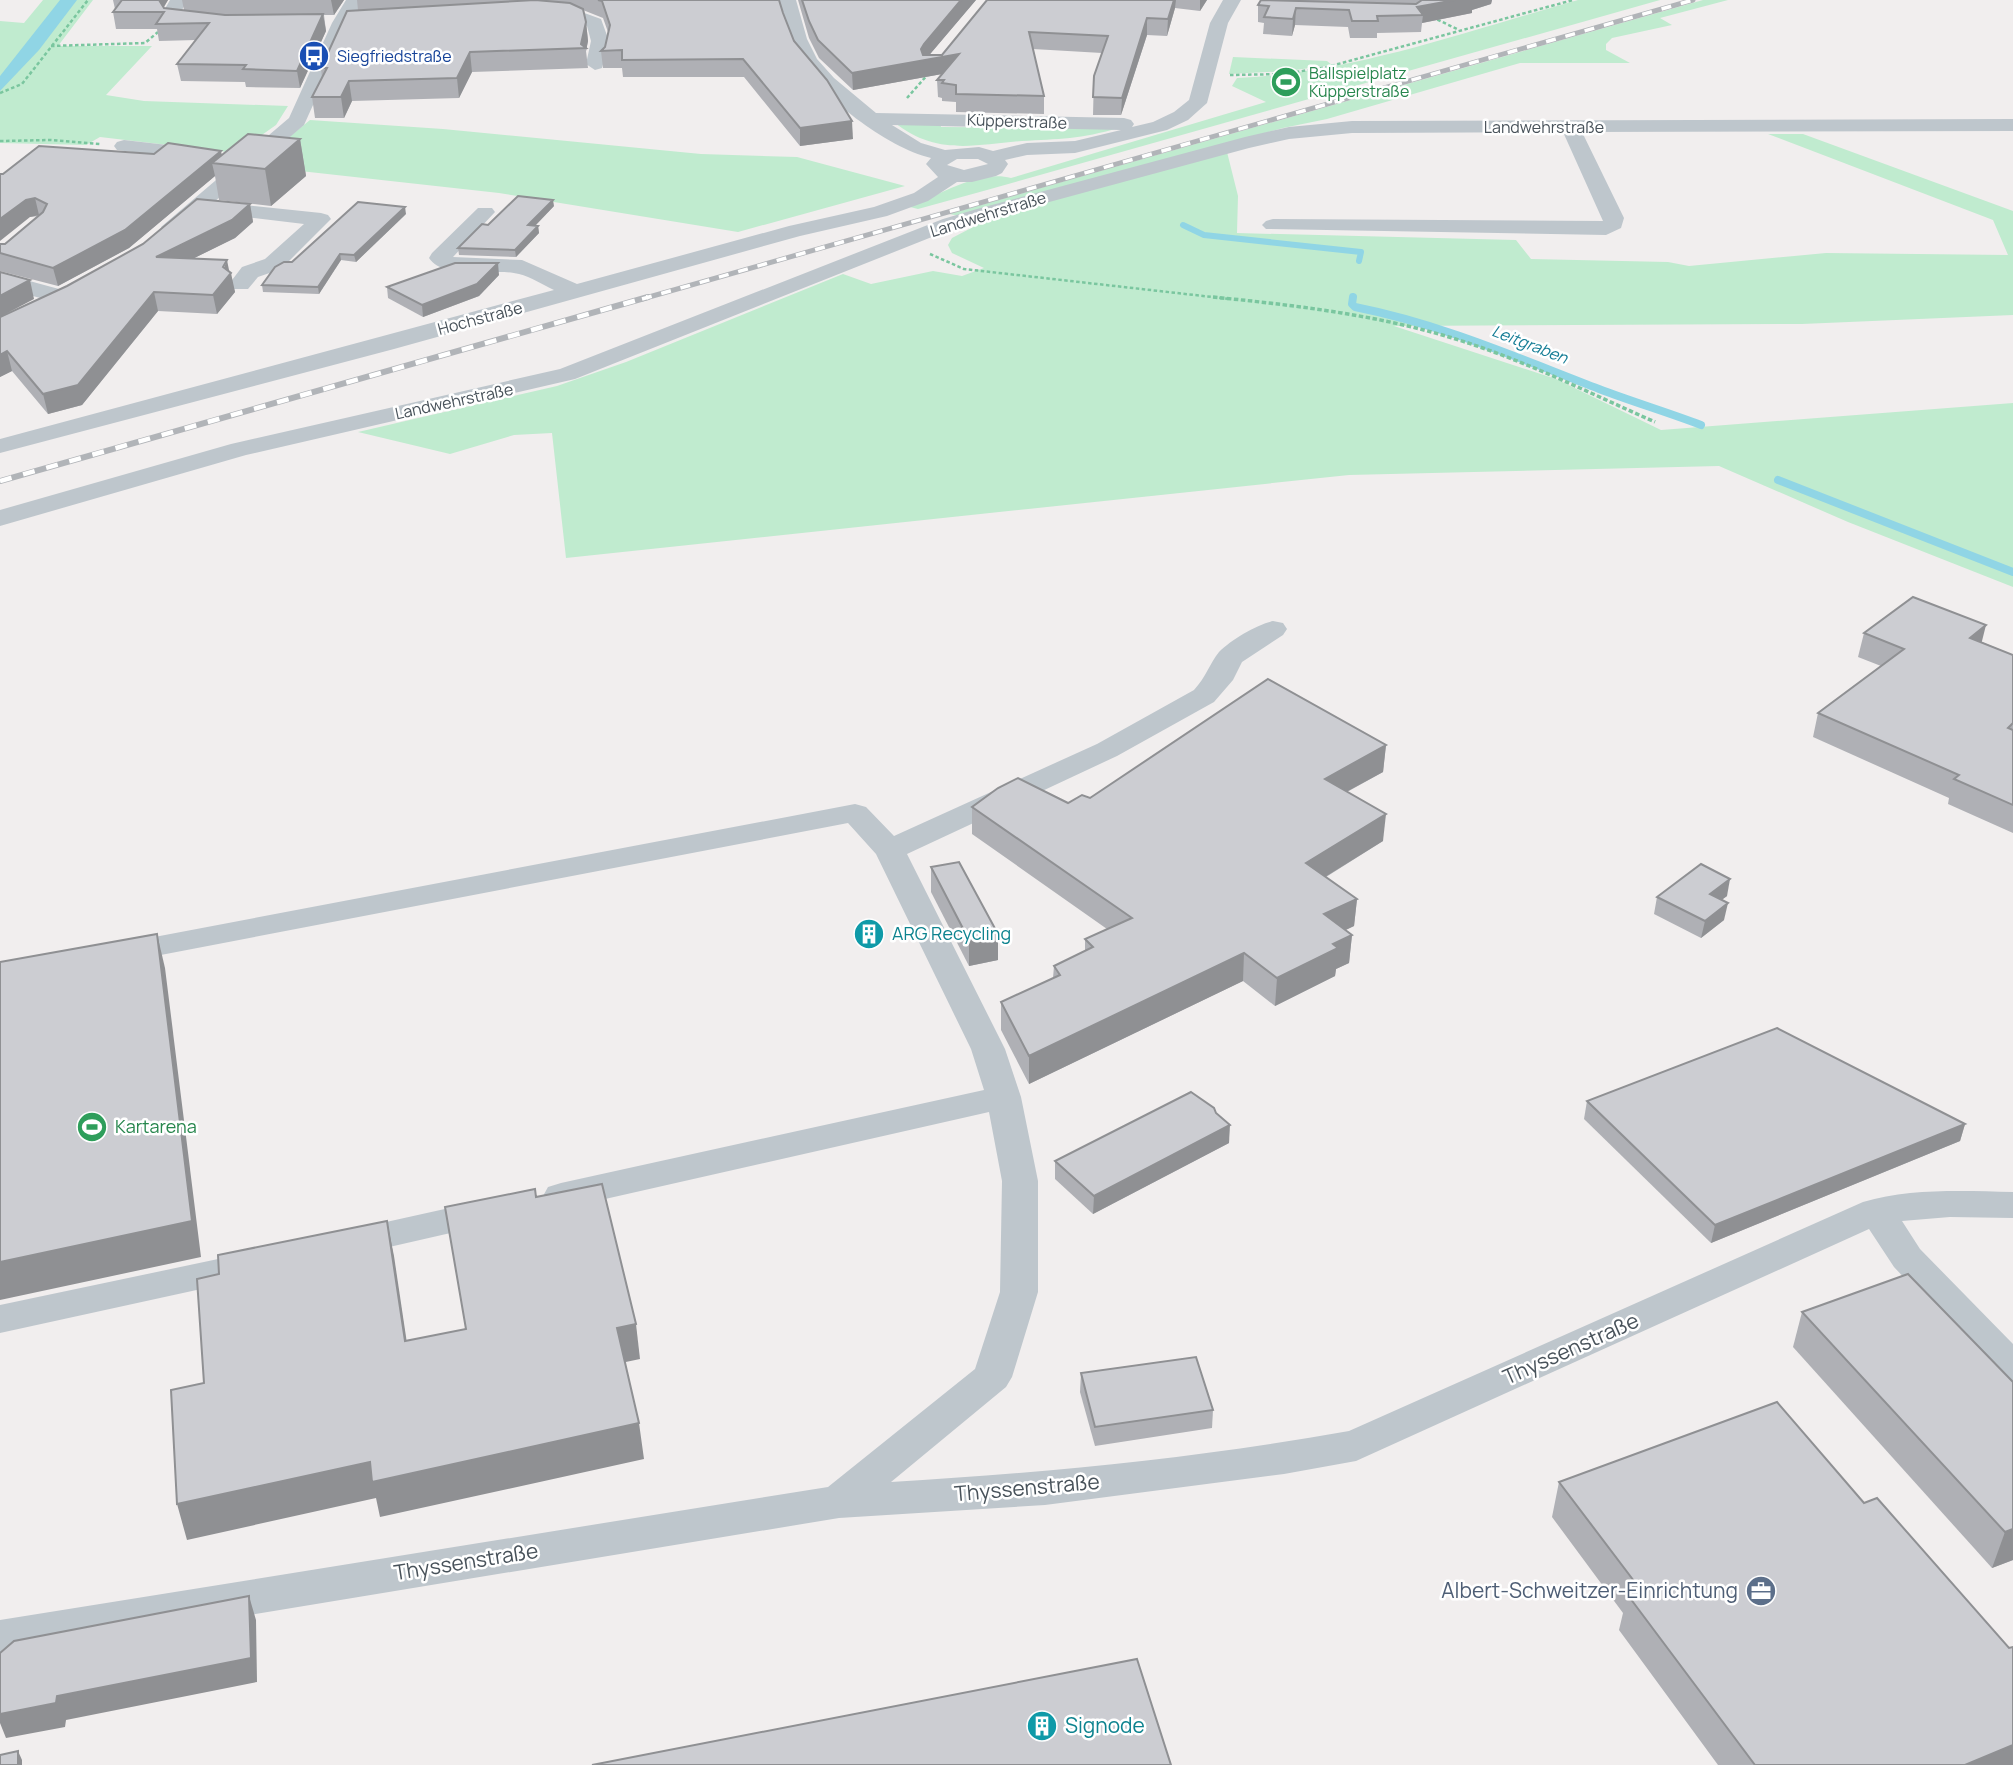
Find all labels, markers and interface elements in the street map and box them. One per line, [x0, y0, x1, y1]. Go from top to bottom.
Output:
bus stop icon: Siegfriedstraße [297, 39, 331, 73]
place label: Siegfriedstraße [337, 45, 452, 67]
place label: Ballspielplatz Küpperstraße [1309, 62, 1409, 102]
sports icon: Ballspielplatz Küpperstraße [1269, 65, 1303, 99]
street label: Küpperstraße [967, 108, 1067, 134]
street label: Landwehrstraße [1484, 116, 1604, 138]
street label: Landwehrstraße [927, 186, 1049, 242]
street label: Hochstraße [435, 296, 525, 340]
water label: Leitgraben [1489, 319, 1572, 369]
street label: Landwehrstraße [393, 378, 515, 424]
building icon: ARG Recycling [852, 917, 886, 951]
place label: ARG Recycling [892, 921, 1011, 945]
sports icon: Kartarena [75, 1110, 109, 1144]
place label: Kartarena [115, 1114, 197, 1138]
street label: Thyssenstraße [1498, 1306, 1643, 1390]
street label: Thyssenstraße [953, 1467, 1101, 1507]
street label: Thyssenstraße [392, 1536, 540, 1586]
office icon: Albert-Schweitzer-Einrichtung [1744, 1574, 1778, 1608]
place label: Albert-Schweitzer-Einrichtung [1441, 1576, 1738, 1604]
building icon: Signode [1025, 1709, 1059, 1743]
place label: Signode [1065, 1711, 1145, 1739]

